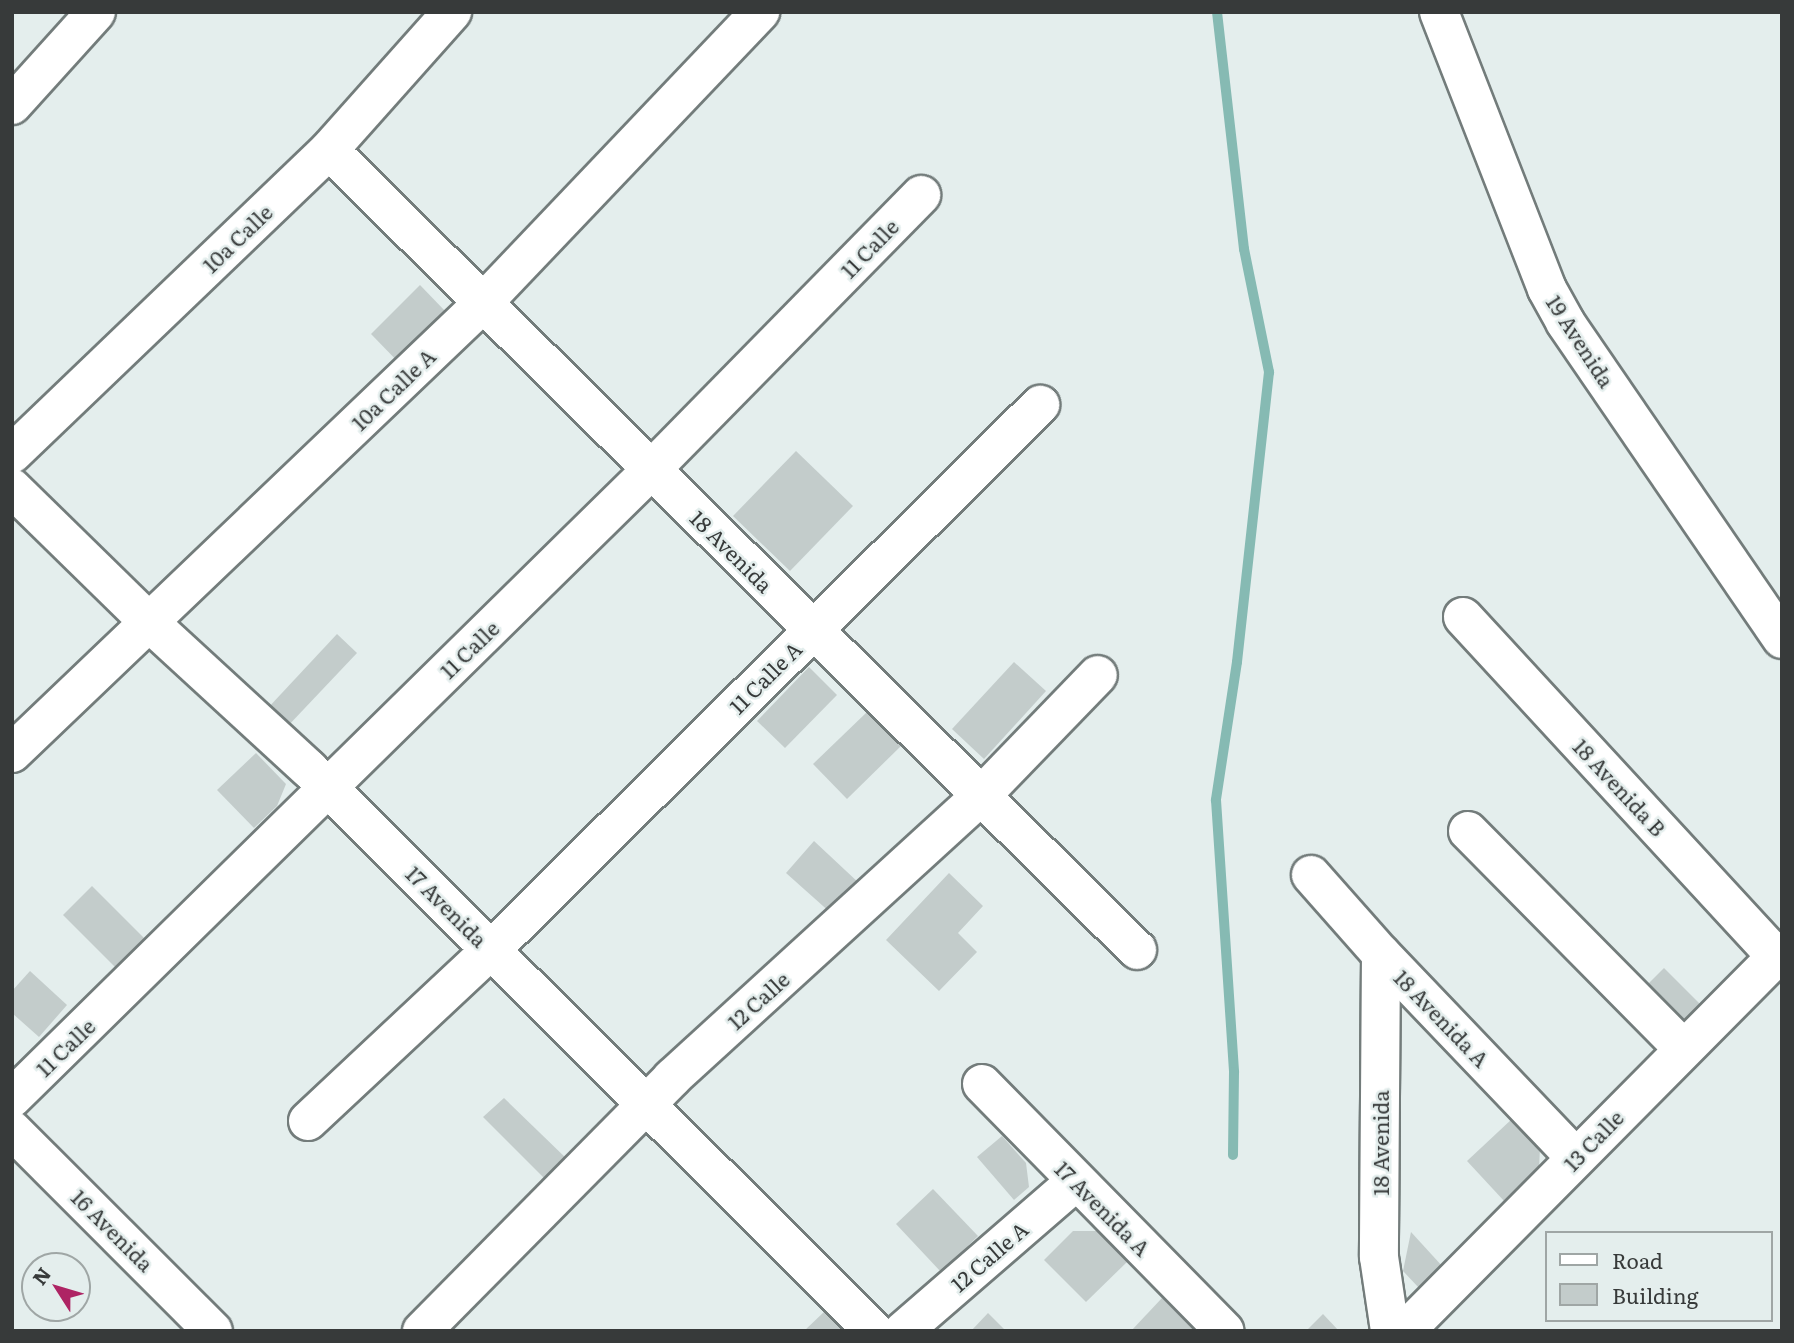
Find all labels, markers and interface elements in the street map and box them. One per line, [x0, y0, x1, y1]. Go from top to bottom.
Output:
street label: 10a Calle [197, 199, 277, 277]
street label: 11 Calle [835, 213, 903, 283]
street label: 19 Avenida [1542, 290, 1620, 392]
street label: 10a Calle A [346, 343, 440, 435]
street label: 18 Avenida [686, 505, 778, 597]
street label: 11 Calle [434, 615, 504, 683]
street label: 11 Calle A [724, 636, 806, 718]
street label: 18 Avenida B [1569, 733, 1671, 841]
street label: 17 Avenida [401, 860, 493, 952]
street label: 18 Avenida A [1389, 964, 1495, 1072]
street label: 12 Calle [722, 966, 794, 1034]
street label: 11 Calle [30, 1013, 100, 1081]
street label: 18 Avenida [1367, 1090, 1393, 1196]
street label: 13 Calle [1558, 1104, 1628, 1176]
street label: 17 Avenida A [1050, 1155, 1156, 1261]
street label: 16 Avenida [67, 1184, 159, 1276]
street label: 12 Calle A [945, 1216, 1033, 1296]
legend [1546, 1231, 1773, 1322]
text: Road [1612, 1244, 1663, 1275]
north arrow [21, 1252, 91, 1322]
text: N [25, 1261, 57, 1290]
text: Building [1612, 1279, 1698, 1310]

